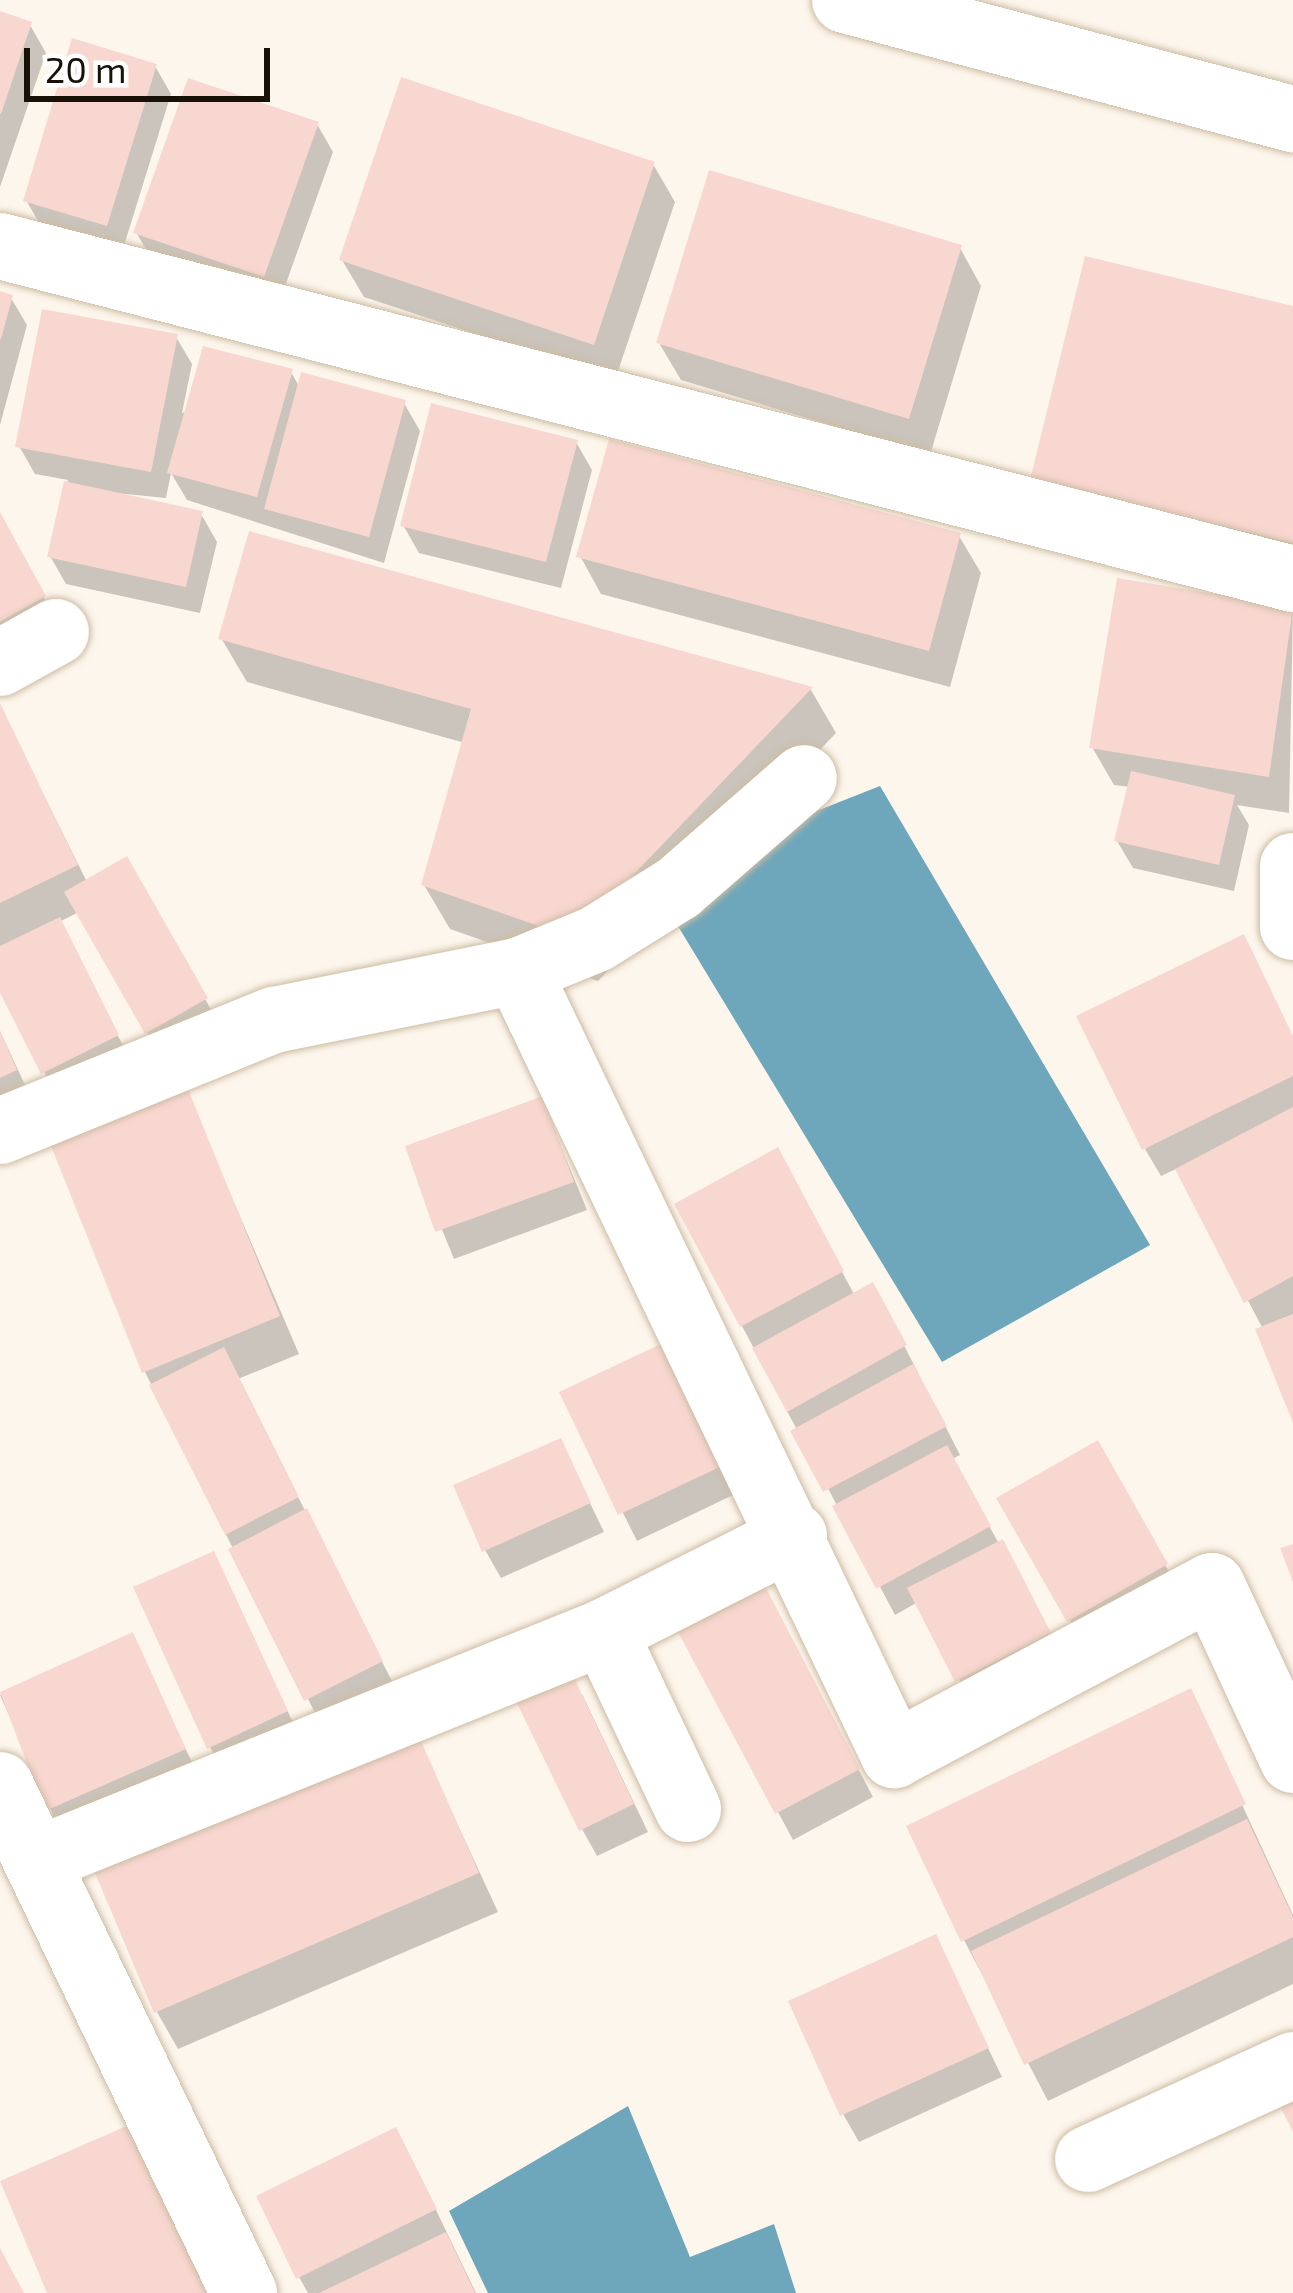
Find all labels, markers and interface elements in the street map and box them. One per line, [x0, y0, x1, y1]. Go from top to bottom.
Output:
scale bar [30, 24, 276, 98]
text: 20 m [45, 47, 127, 90]

